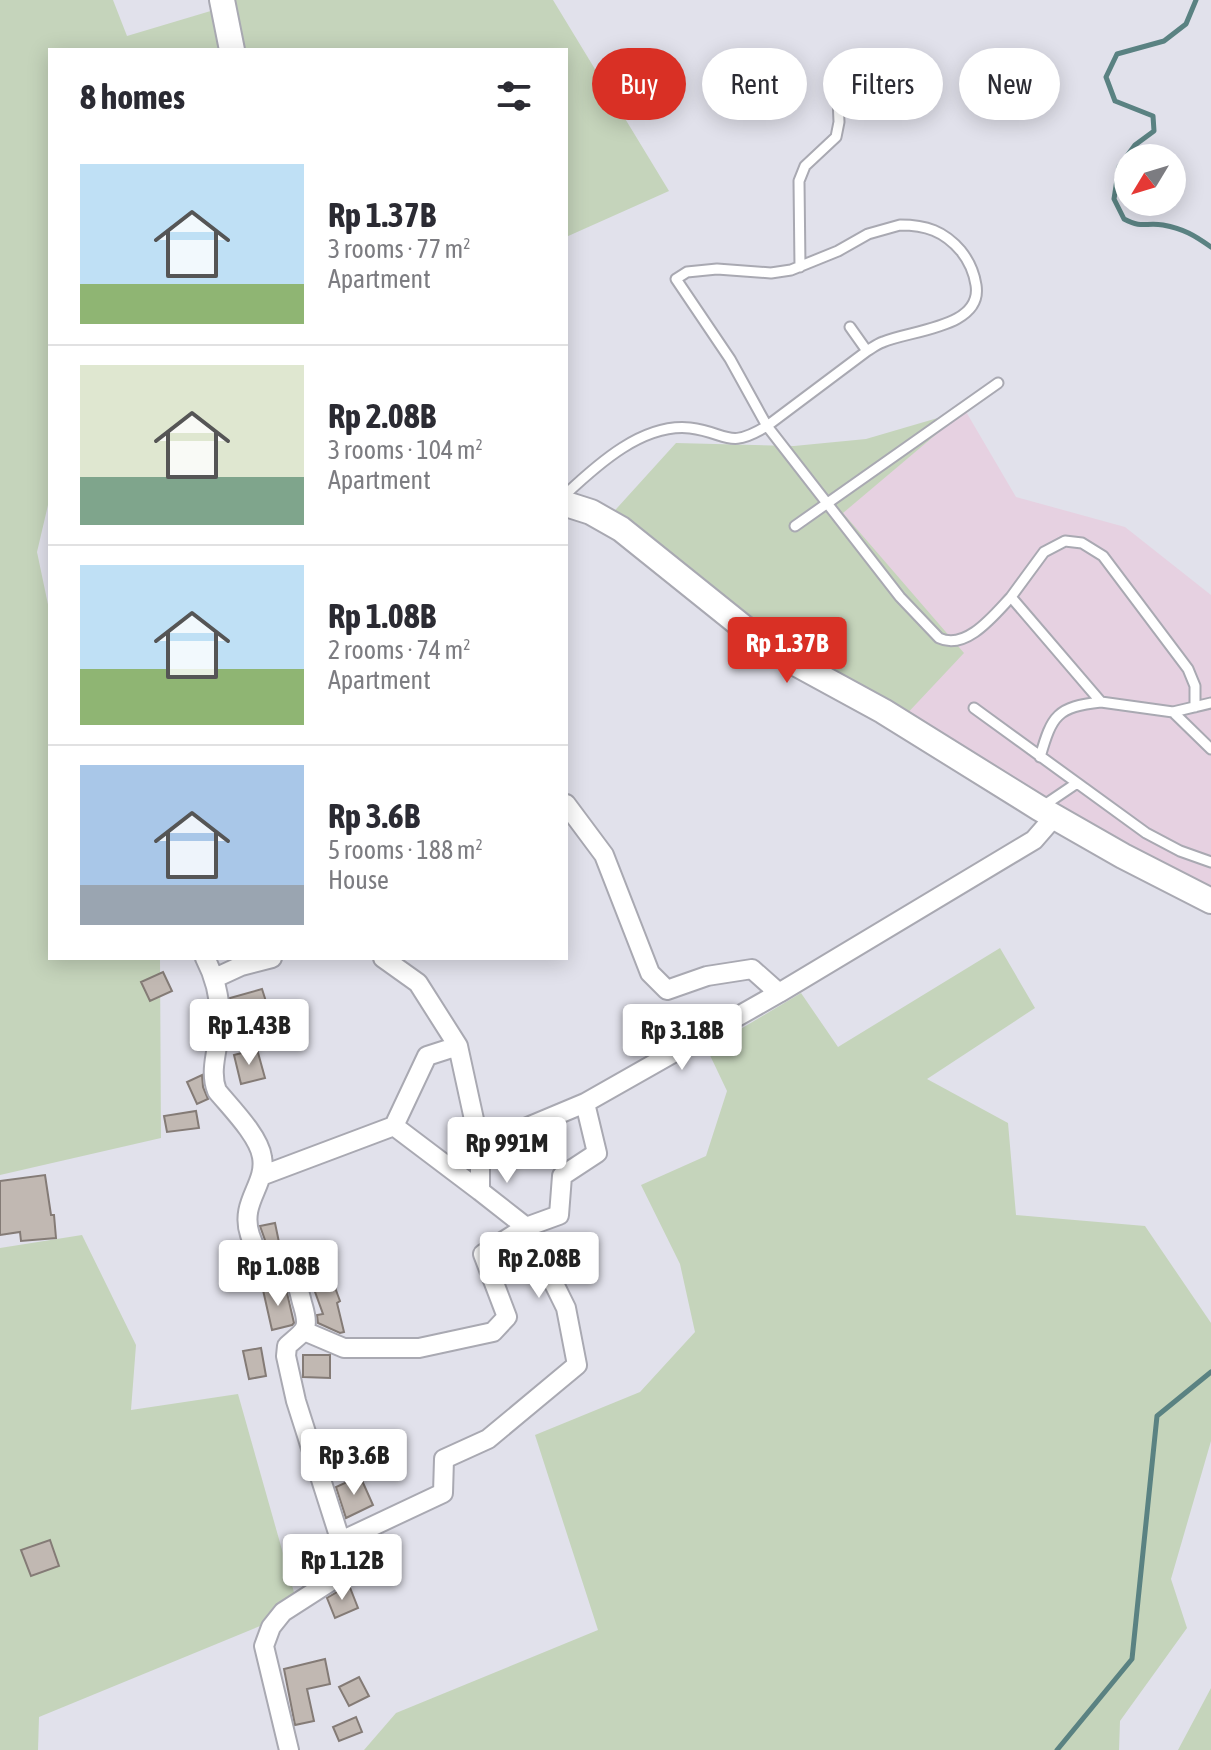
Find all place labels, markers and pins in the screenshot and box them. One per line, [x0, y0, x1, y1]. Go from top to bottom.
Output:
pin: Rp 1.37B [704, 617, 870, 685]
pin: Rp 1.43B [166, 999, 332, 1067]
pin: Rp 3.18B [599, 1004, 765, 1072]
pin: Rp 991M [433, 1117, 581, 1185]
pin: Rp 2.08B [456, 1232, 622, 1300]
pin: Rp 1.08B [195, 1240, 361, 1308]
pin: Rp 3.6B [280, 1429, 428, 1497]
pin: Rp 1.12B [259, 1534, 425, 1602]

